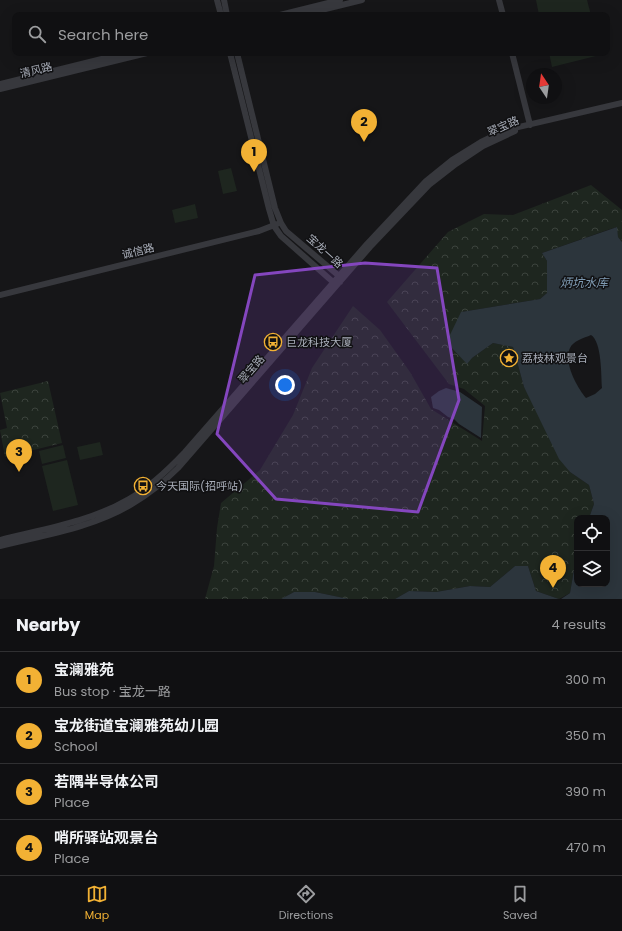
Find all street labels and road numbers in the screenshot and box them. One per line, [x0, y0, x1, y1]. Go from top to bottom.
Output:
street label: 清风路 [18, 58, 54, 82]
street label: 翠宝路 [485, 112, 521, 140]
street label: 宝龙一路 [303, 230, 347, 272]
street label: 诚信路 [120, 239, 156, 263]
street label: 翠宝路 [234, 351, 268, 387]

